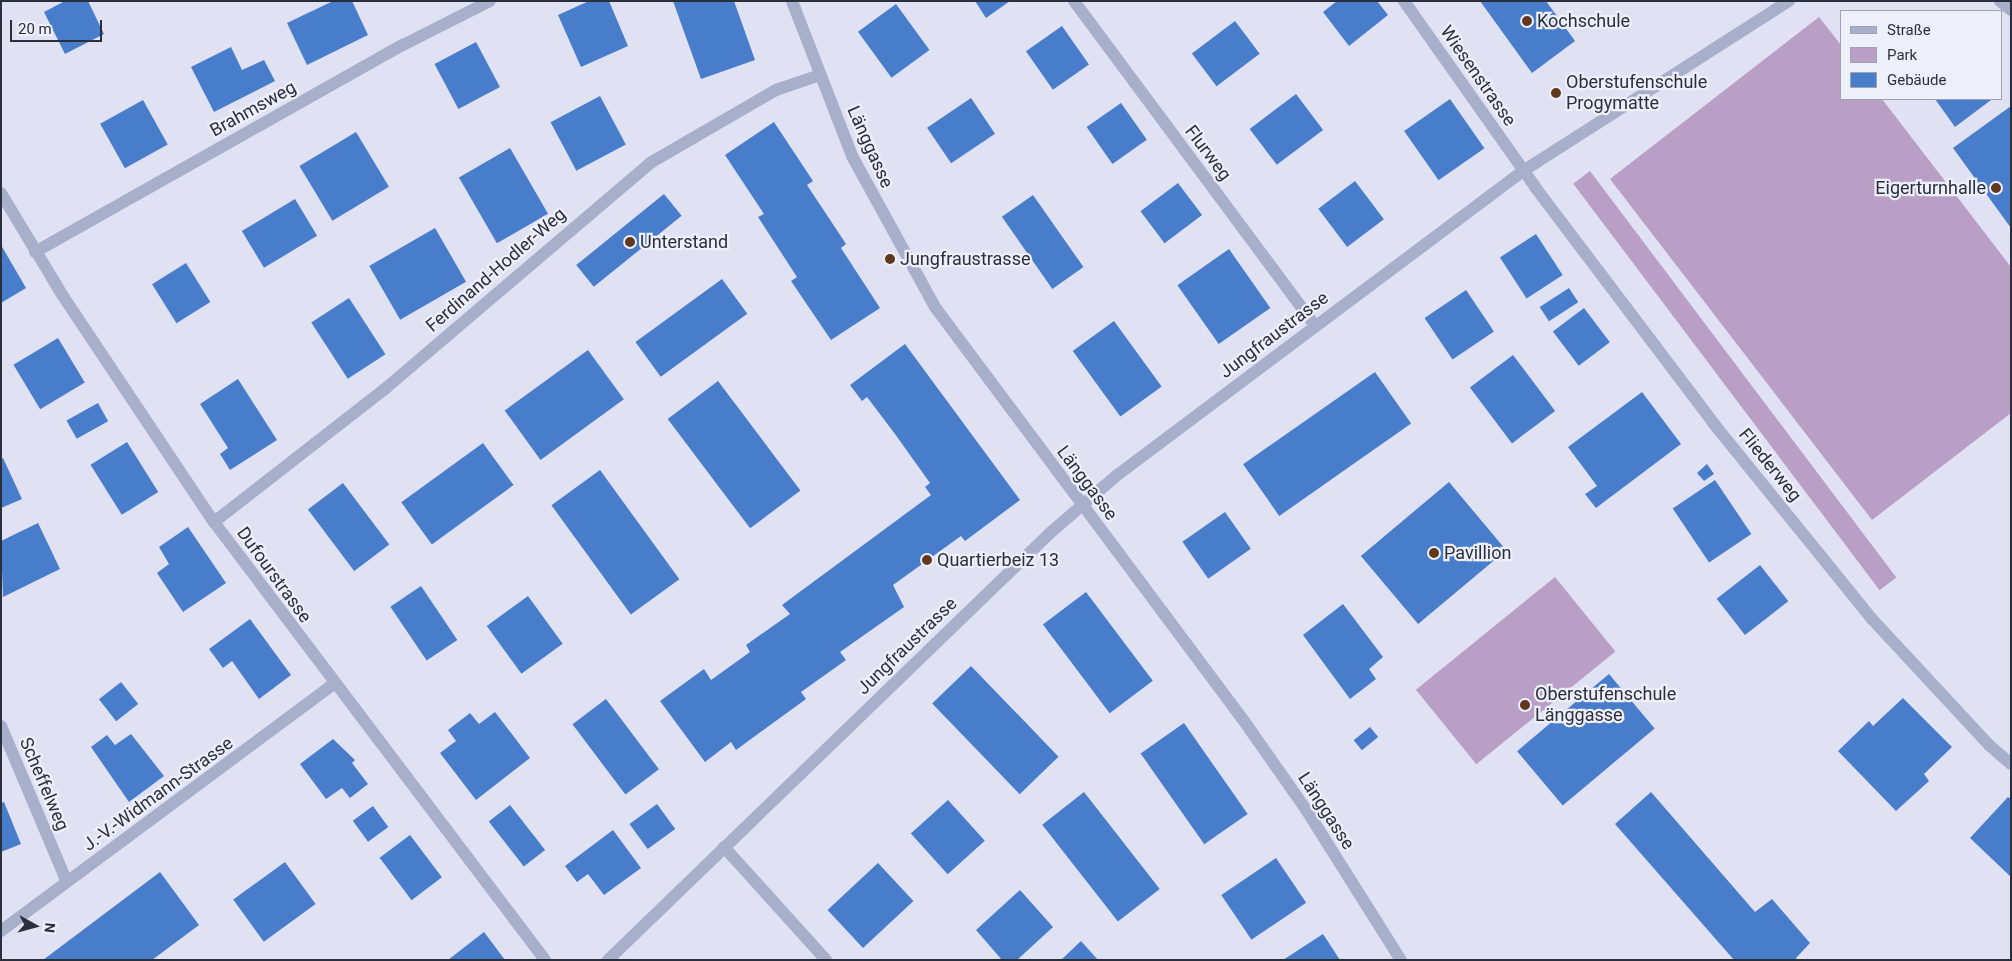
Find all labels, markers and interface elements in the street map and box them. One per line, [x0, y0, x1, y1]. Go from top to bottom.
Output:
scale bar [12, 10, 105, 42]
place label: Kochschule [1537, 10, 1630, 32]
legend [1840, 10, 2002, 100]
marker: Kochschule [1521, 15, 1533, 27]
text: 20 m [18, 20, 52, 38]
text: Straße [1887, 21, 1931, 39]
street label: Wiesenstrasse [1435, 22, 1521, 130]
text: Park [1887, 46, 1917, 64]
text: Gebäude [1887, 71, 1946, 89]
place label: Oberstufenschule Progymatte [1566, 72, 1707, 115]
street label: Brahmsweg [206, 77, 300, 141]
marker: Oberstufenschule Progymatte [1550, 87, 1562, 99]
street label: Länggasse [842, 103, 898, 191]
street label: Flurweg [1180, 121, 1236, 185]
place label: Eigerturnhalle [1875, 177, 1986, 199]
marker: Eigerturnhalle [1990, 182, 2002, 194]
street label: Ferdinand-Hodler-Weg [422, 203, 570, 337]
place label: Unterstand [640, 231, 728, 253]
marker: Unterstand [624, 236, 636, 248]
place label: Jungfraustrasse [900, 248, 1030, 270]
marker: Jungfraustrasse [884, 253, 896, 265]
street label: Jungfraustrasse [1215, 287, 1333, 383]
street label: Fliederweg [1734, 424, 1806, 506]
street label: Länggasse [1052, 442, 1122, 524]
street label: Dufourstrasse [232, 523, 316, 627]
place label: Pavillion [1444, 542, 1511, 564]
marker: Pavillion [1428, 547, 1440, 559]
place label: Quartierbeiz 13 [937, 549, 1059, 571]
marker: Quartierbeiz 13 [921, 554, 933, 566]
street label: Jungfraustrasse [853, 593, 961, 699]
place label: Oberstufenschule Länggasse [1535, 684, 1676, 726]
marker: Oberstufenschule Länggasse [1519, 699, 1531, 711]
street label: J.-V.-Widmann-Strasse [79, 732, 237, 856]
street label: Scheffelweg [15, 734, 73, 834]
street label: Länggasse [1293, 768, 1359, 854]
north arrow [10, 901, 60, 951]
text: N [41, 922, 58, 934]

